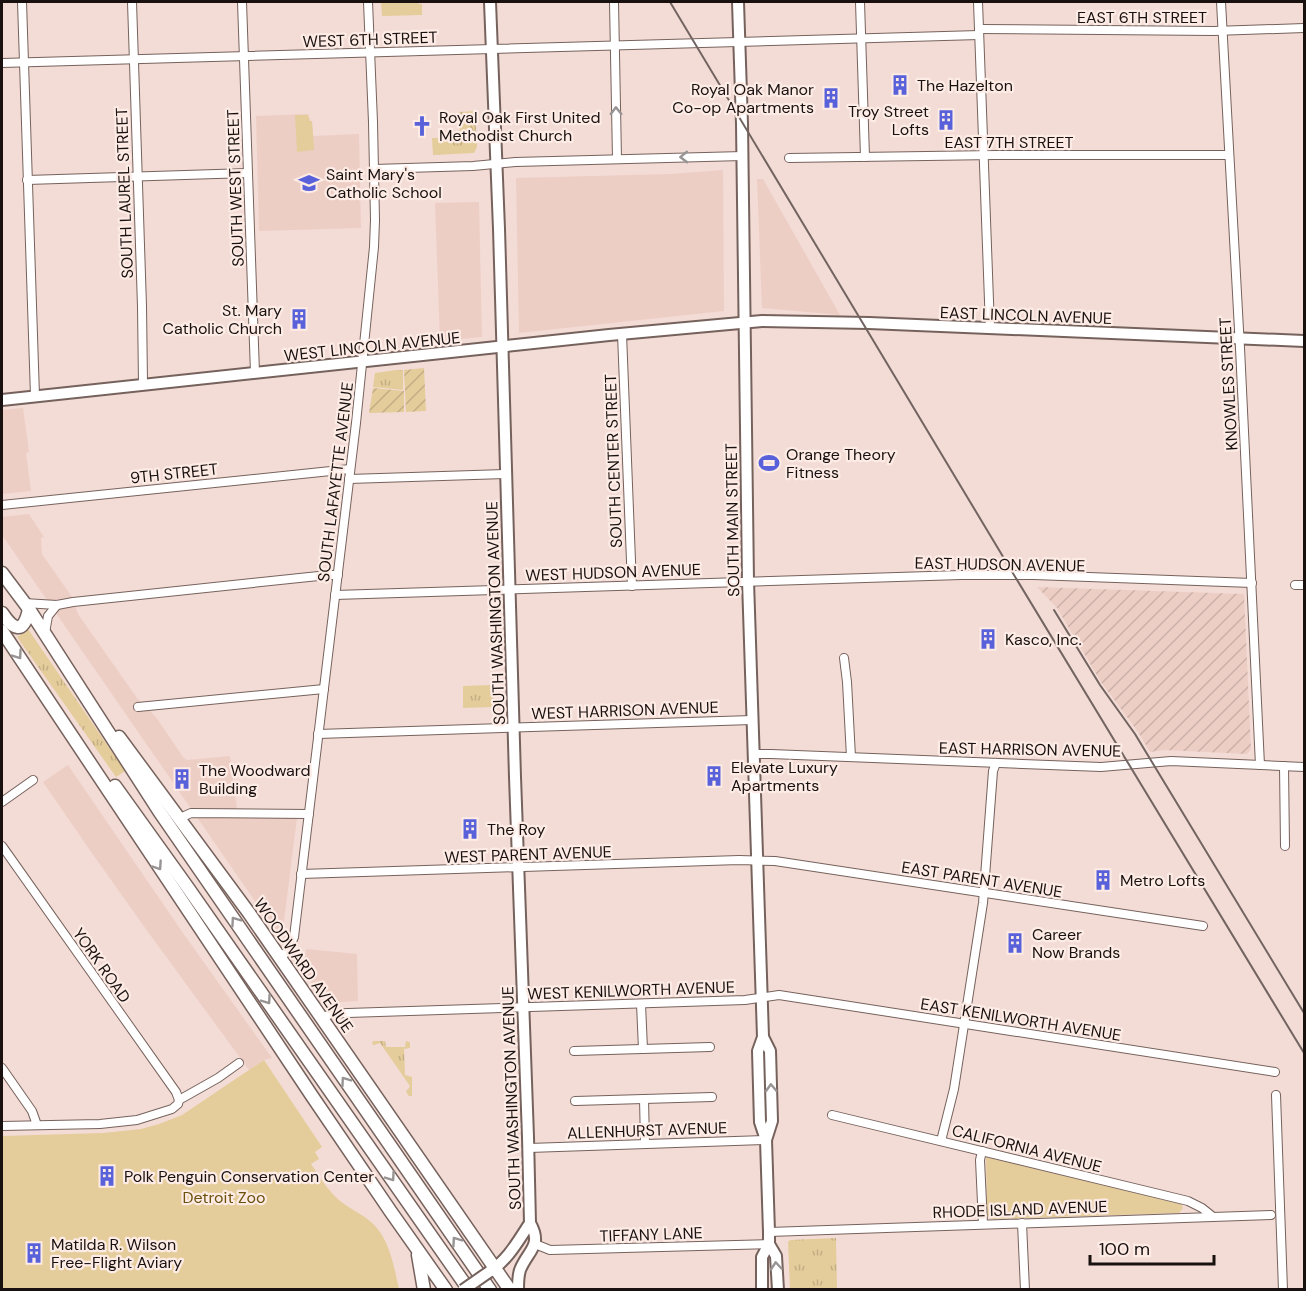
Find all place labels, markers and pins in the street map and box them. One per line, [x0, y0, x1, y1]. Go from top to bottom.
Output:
building icon: The Hazelton [888, 73, 912, 97]
place label: The Hazelton [917, 75, 1013, 96]
place label: Royal Oak Manor Co-op Apartments [672, 79, 814, 118]
building icon: Royal Oak Manor Co-op Apartments [819, 86, 843, 110]
place label: Troy Street Lofts [848, 101, 929, 140]
place label: Royal Oak First United Methodist Church [439, 107, 600, 146]
building icon: Troy Street Lofts [934, 108, 958, 132]
church icon: Royal Oak First United Methodist Church [410, 114, 434, 138]
place label: Saint Mary's Catholic School [326, 164, 442, 203]
school or university icon: Saint Mary's Catholic School [297, 171, 321, 195]
place label: St. Mary Catholic Church [162, 300, 282, 339]
building icon: St. Mary Catholic Church [287, 307, 311, 331]
place label: Orange Theory Fitness [786, 444, 896, 483]
sports icon: Orange Theory Fitness [757, 451, 781, 475]
building icon: Kasco, Inc. [976, 627, 1000, 651]
place label: Kasco, Inc. [1005, 629, 1082, 650]
place label: Elevate Luxury Apartments [731, 757, 838, 796]
place label: The Woodward Building [199, 760, 310, 799]
building icon: Elevate Luxury Apartments [702, 764, 726, 788]
building icon: The Woodward Building [170, 767, 194, 791]
building icon: The Roy [458, 817, 482, 841]
place label: The Roy [487, 819, 545, 840]
building icon: Metro Lofts [1091, 868, 1115, 892]
place label: Metro Lofts [1120, 870, 1205, 891]
place label: Career Now Brands [1032, 924, 1120, 963]
building icon: Career Now Brands [1003, 931, 1027, 955]
building icon: Polk Penguin Conservation Center [95, 1164, 119, 1188]
place label: Polk Penguin Conservation Center [124, 1166, 374, 1187]
place label: Matilda R. Wilson Free-Flight Aviary [51, 1234, 182, 1273]
building icon: Matilda R. Wilson Free-Flight Aviary [22, 1241, 46, 1265]

